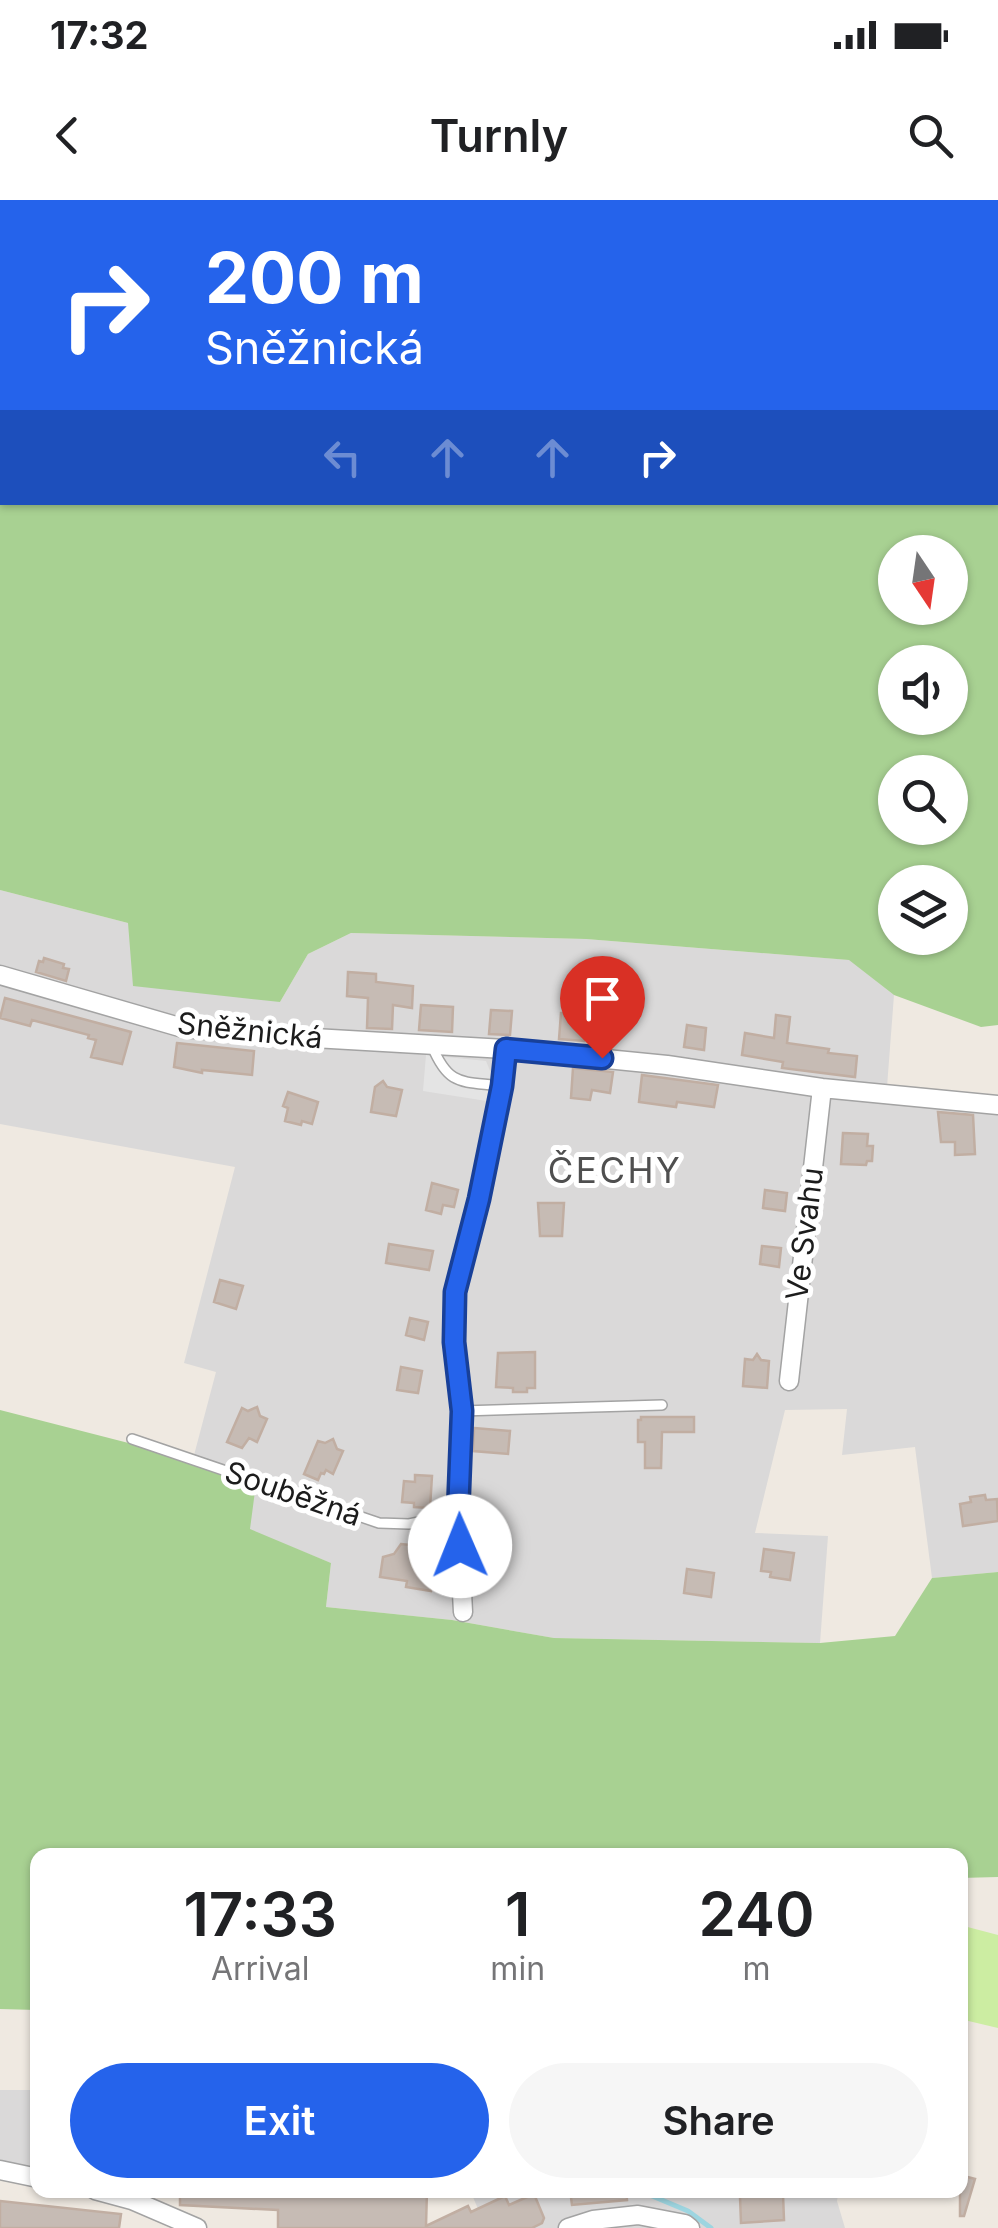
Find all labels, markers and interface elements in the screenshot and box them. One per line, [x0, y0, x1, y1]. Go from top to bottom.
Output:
text: 17:32 [50, 12, 148, 58]
icon: back [40, 108, 95, 163]
text: Turnly [430, 108, 568, 163]
icon: search [903, 108, 958, 163]
text: 200 m [205, 235, 424, 320]
icon: right [40, 240, 170, 370]
text: Sněžnická [205, 320, 424, 375]
icon: left [315, 430, 370, 485]
icon: ahead [420, 430, 475, 485]
icon: ahead [525, 430, 580, 485]
icon: right [630, 430, 685, 485]
north arrow [878, 535, 968, 625]
map controls [878, 535, 968, 955]
button: sound [878, 645, 968, 735]
button: search [878, 755, 968, 845]
button: layers [878, 865, 968, 955]
pin [560, 956, 645, 1059]
icon: arrive [575, 971, 630, 1026]
street label: Sněžnická [176, 1004, 325, 1056]
district label: ČECHY [548, 1149, 682, 1191]
street label: Ve Svahu [778, 1165, 830, 1302]
street label: Souběžná [221, 1453, 366, 1533]
position arrow [408, 1494, 512, 1598]
text: 17:33 [183, 1878, 337, 1950]
text: 1 [505, 1878, 530, 1950]
text: 240 [699, 1878, 815, 1950]
text: Arrival [211, 1949, 309, 1988]
text: min [490, 1949, 545, 1988]
text: m [742, 1949, 771, 1988]
button: Exit [70, 2063, 489, 2178]
button: Share [509, 2063, 928, 2178]

